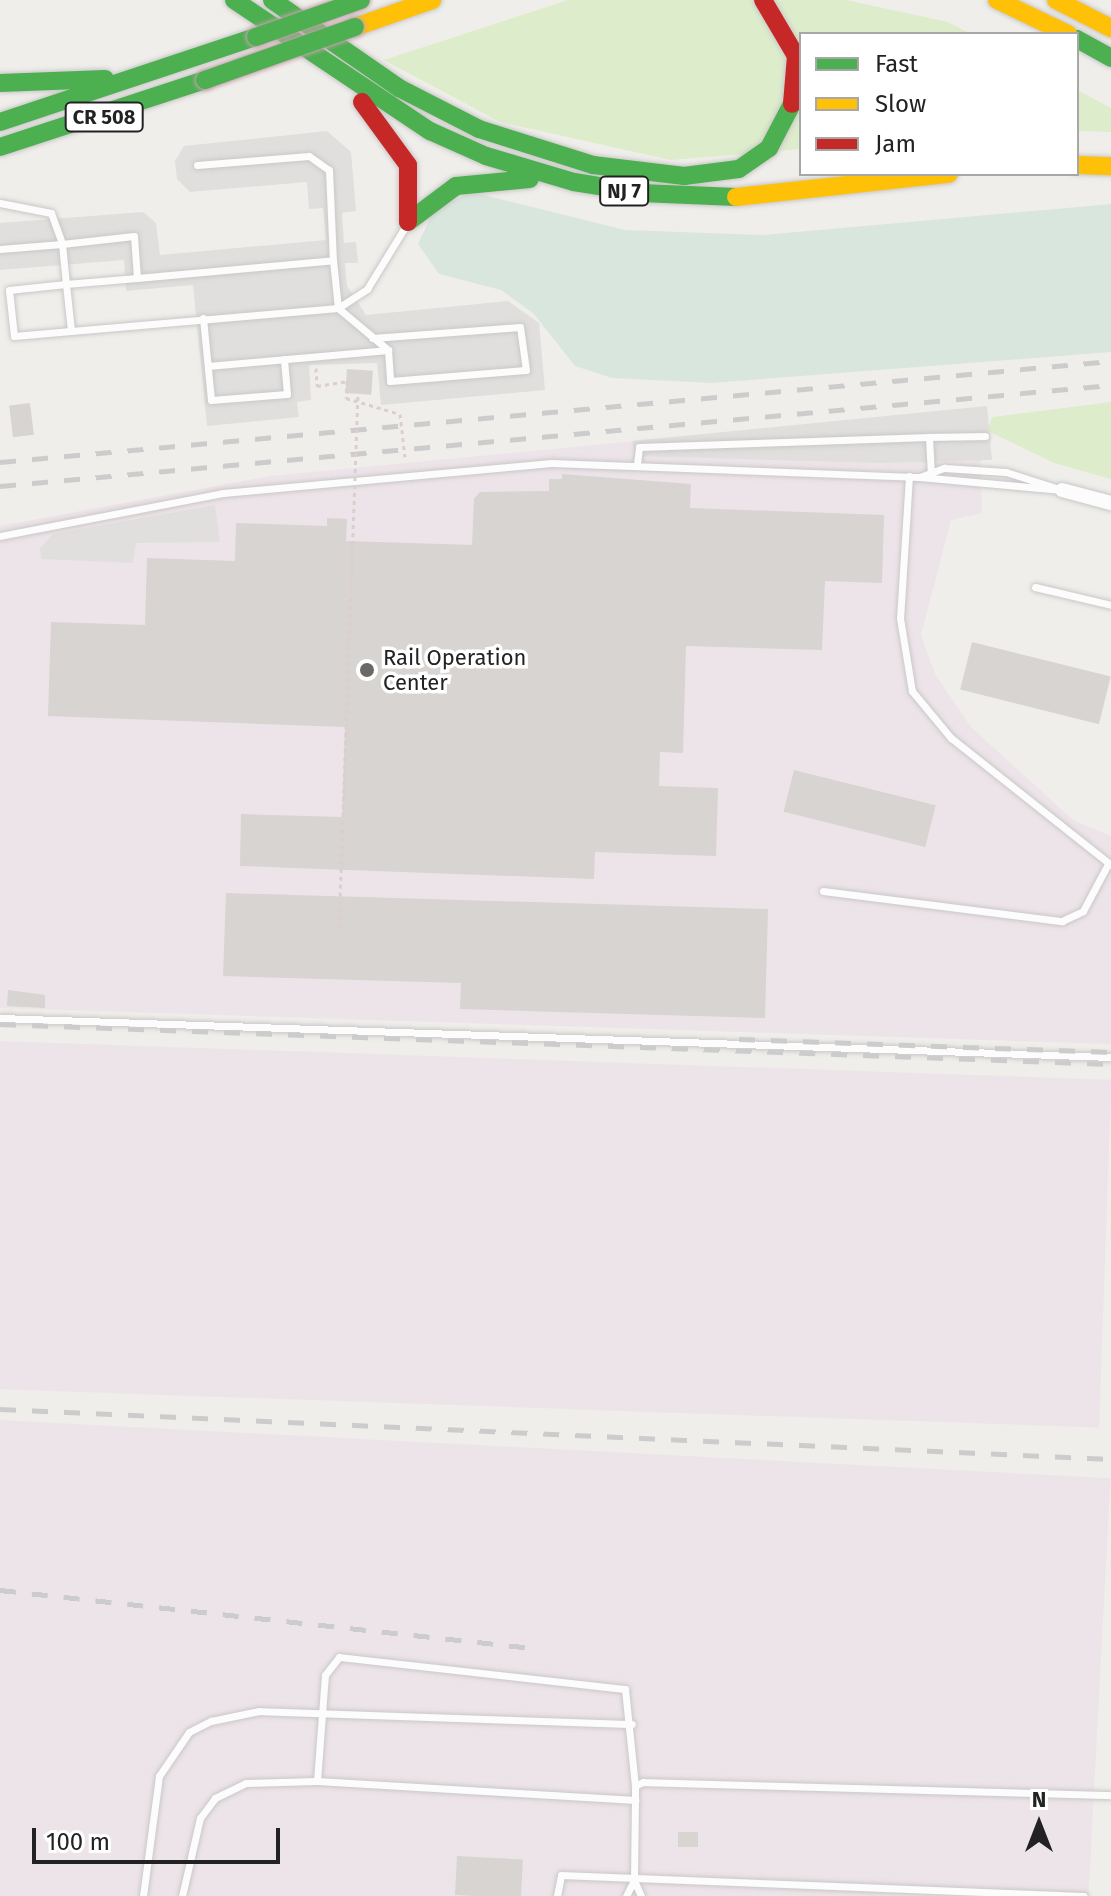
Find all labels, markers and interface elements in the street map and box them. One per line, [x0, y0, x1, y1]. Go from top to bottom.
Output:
legend [799, 32, 1079, 176]
text: Fast [875, 50, 918, 78]
text: Slow [875, 90, 926, 118]
road number: CR 508 [64, 101, 144, 133]
text: Jam [875, 130, 916, 158]
road number: NJ 7 [598, 175, 650, 207]
place label: Rail Operation Center [383, 644, 526, 696]
marker: Rail Operation Center [358, 661, 376, 679]
north arrow [999, 1784, 1079, 1864]
text: N [1032, 1786, 1046, 1813]
scale bar [36, 1812, 284, 1862]
text: 100 m [46, 1828, 110, 1856]

